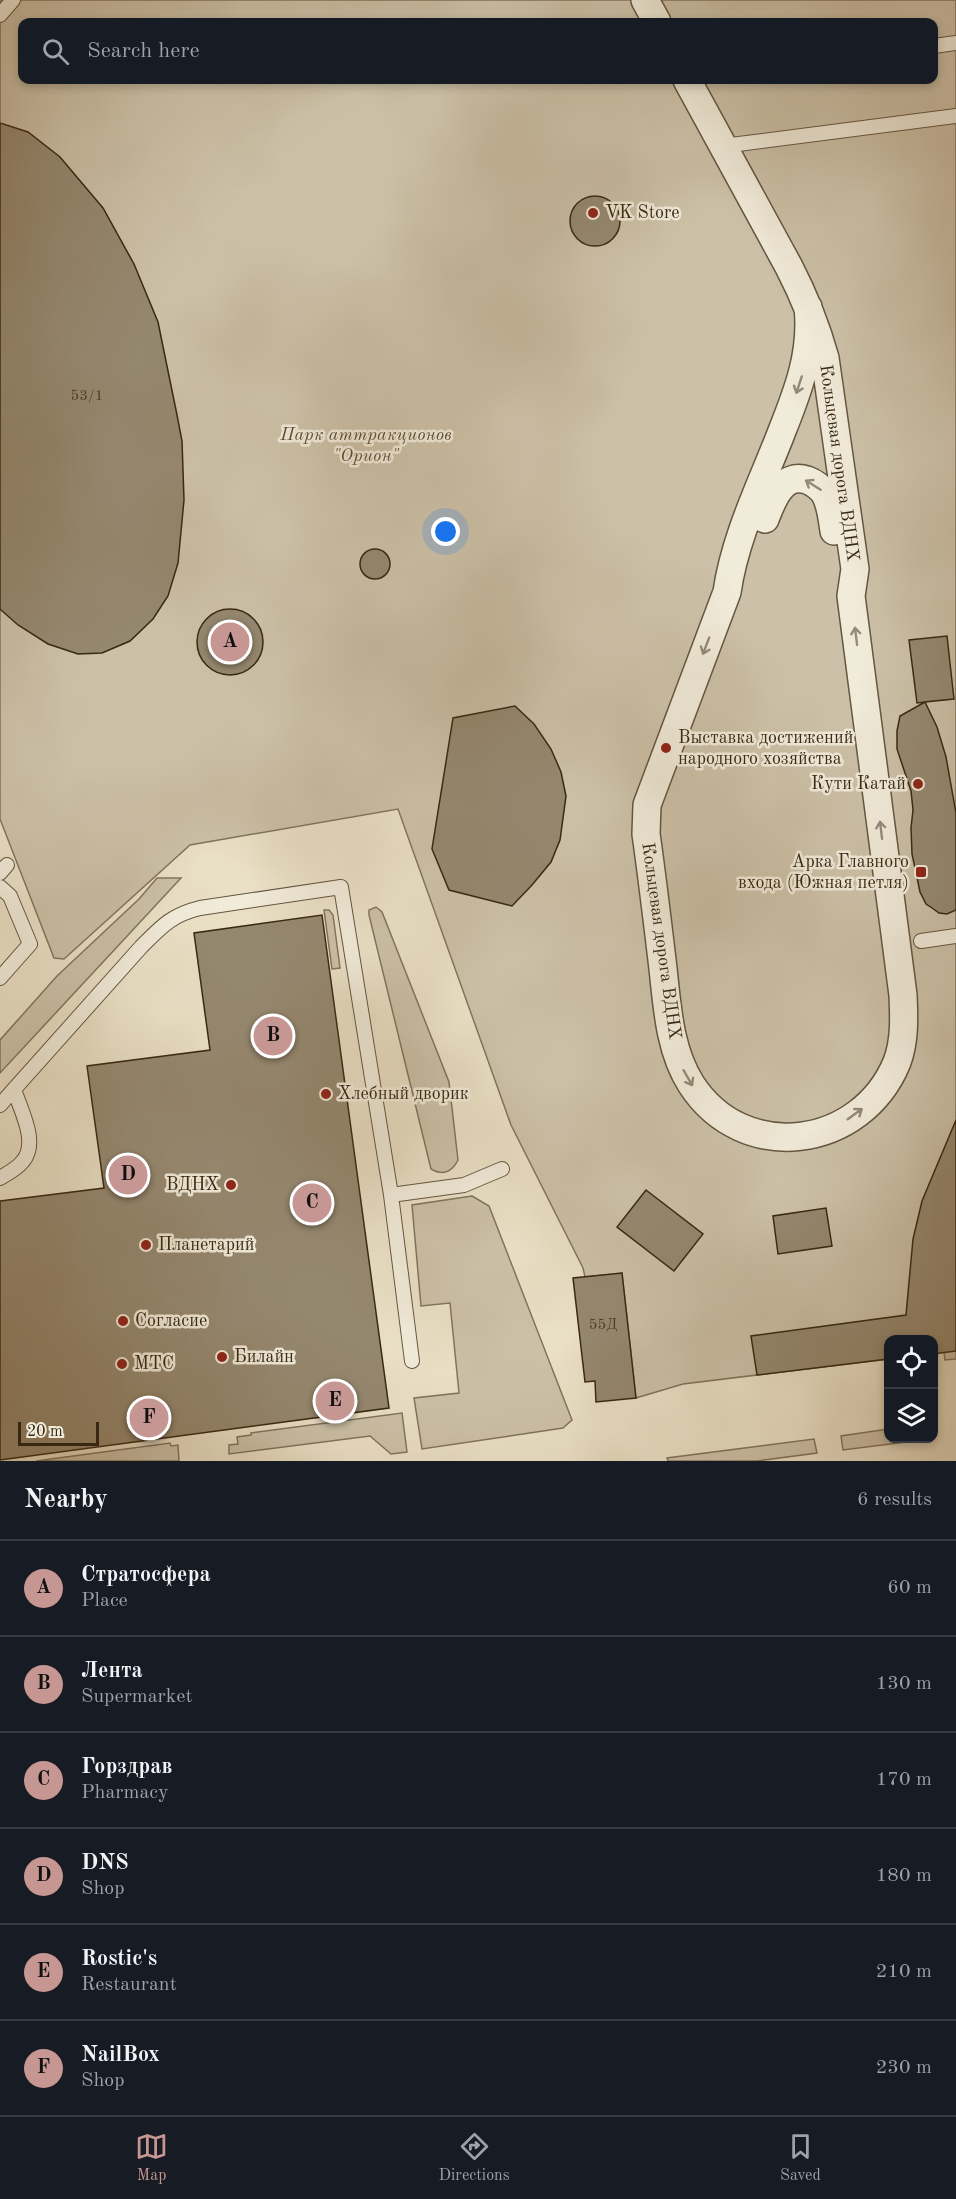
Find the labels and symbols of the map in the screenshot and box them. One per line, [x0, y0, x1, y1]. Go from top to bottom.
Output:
place label: VK Store [605, 204, 680, 222]
marker: VK Store [586, 206, 600, 220]
street label: Кольцевая дорога ВДНХ [816, 363, 862, 563]
one-way arrow [793, 375, 804, 394]
house number: 53/1 [71, 389, 103, 404]
park label: Парк аттракционов "Орион" [279, 426, 452, 465]
one-way arrow [805, 478, 822, 490]
your location [431, 517, 460, 546]
pin: A [210, 620, 250, 664]
one-way arrow [850, 627, 861, 647]
one-way arrow [700, 637, 711, 655]
place label: Выставка достижений народного хозяйства [678, 729, 853, 768]
marker: Выставка достижений народного хозяйства [659, 741, 673, 755]
place label: Кути Катай [811, 775, 906, 793]
marker: Кути Катай [911, 777, 925, 791]
one-way arrow [875, 820, 886, 840]
street label: Кольцевая дорога ВДНХ [638, 841, 684, 1041]
place label: Арка Главного входа (Южная петля) [738, 853, 909, 892]
marker: Арка Главного входа (Южная петля) [914, 865, 928, 879]
pin: B [254, 1014, 292, 1058]
one-way arrow [682, 1069, 694, 1086]
place label: Хлебный дворик [338, 1085, 469, 1103]
marker: Хлебный дворик [319, 1087, 333, 1101]
one-way arrow [847, 1108, 863, 1120]
pin: D [108, 1152, 148, 1198]
place label: ВДНХ [166, 1176, 219, 1194]
marker: ВДНХ [224, 1178, 238, 1192]
pin: C [292, 1180, 332, 1226]
place label: Планетарий [158, 1236, 254, 1254]
marker: Планетарий [139, 1238, 153, 1252]
place label: Согласие [135, 1312, 207, 1330]
marker: Согласие [116, 1314, 130, 1328]
house number: 55Д [589, 1318, 617, 1333]
place label: Билайн [234, 1348, 294, 1366]
marker: Билайн [215, 1350, 229, 1364]
place label: МТС [134, 1355, 174, 1373]
marker: МТС [115, 1357, 129, 1371]
pin: E [316, 1378, 354, 1424]
pin: F [130, 1396, 168, 1440]
scale bar [18, 1419, 99, 1446]

